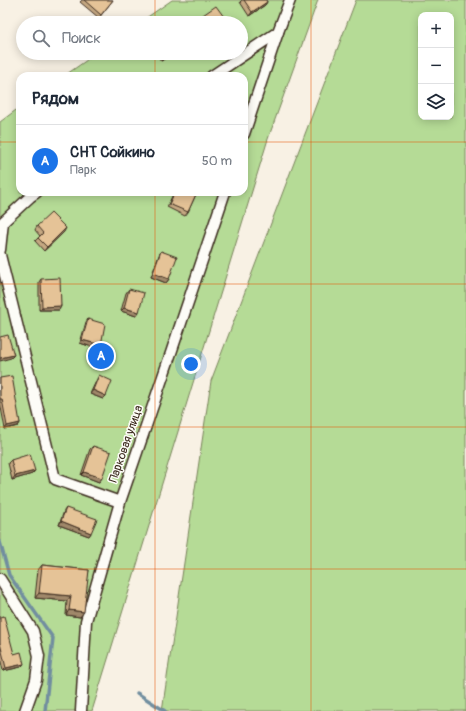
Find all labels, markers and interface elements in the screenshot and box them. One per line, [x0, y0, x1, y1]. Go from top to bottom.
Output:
map controls [418, 12, 454, 120]
button: + [418, 12, 454, 48]
search box [16, 16, 248, 60]
icon: search [30, 27, 52, 49]
text: Поиск [62, 29, 101, 48]
button: − [418, 48, 454, 84]
button: layers [418, 84, 454, 120]
text: Рядом [32, 88, 79, 109]
text: СНТ Сойкино [70, 143, 155, 162]
text: A [41, 153, 49, 169]
text: 50 m [202, 153, 232, 169]
text: Парк [70, 162, 97, 178]
pin: A [88, 341, 114, 371]
your location [181, 354, 201, 374]
street label: Парковая улица [106, 403, 146, 485]

